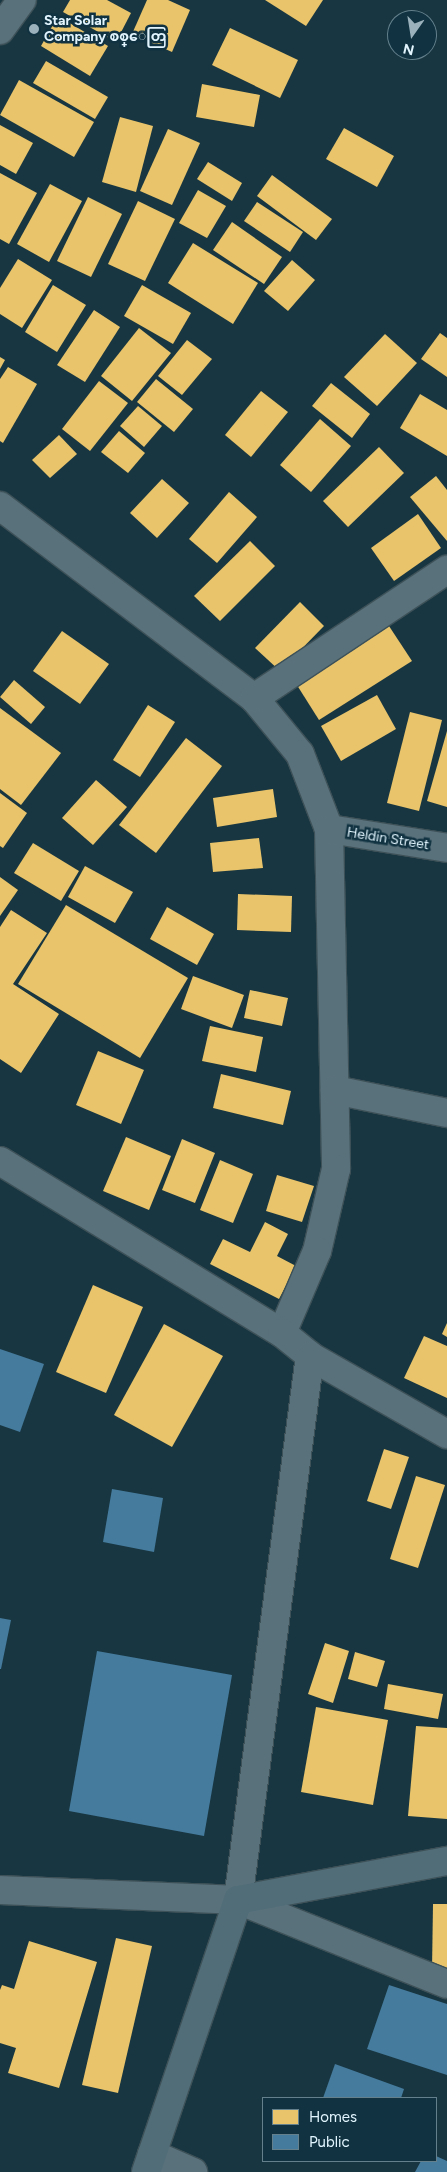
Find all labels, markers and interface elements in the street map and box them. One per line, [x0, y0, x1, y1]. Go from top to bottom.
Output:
north arrow [387, 10, 437, 60]
place label: Star Solar Company စစ္ေတြ [44, 13, 166, 46]
marker: Star Solar Company စစ္ေတြ [28, 23, 40, 35]
text: N [402, 40, 416, 59]
street label: Heldin Street [346, 824, 430, 854]
legend [262, 2097, 437, 2162]
text: Homes [309, 2108, 357, 2126]
text: Public [309, 2133, 350, 2151]

